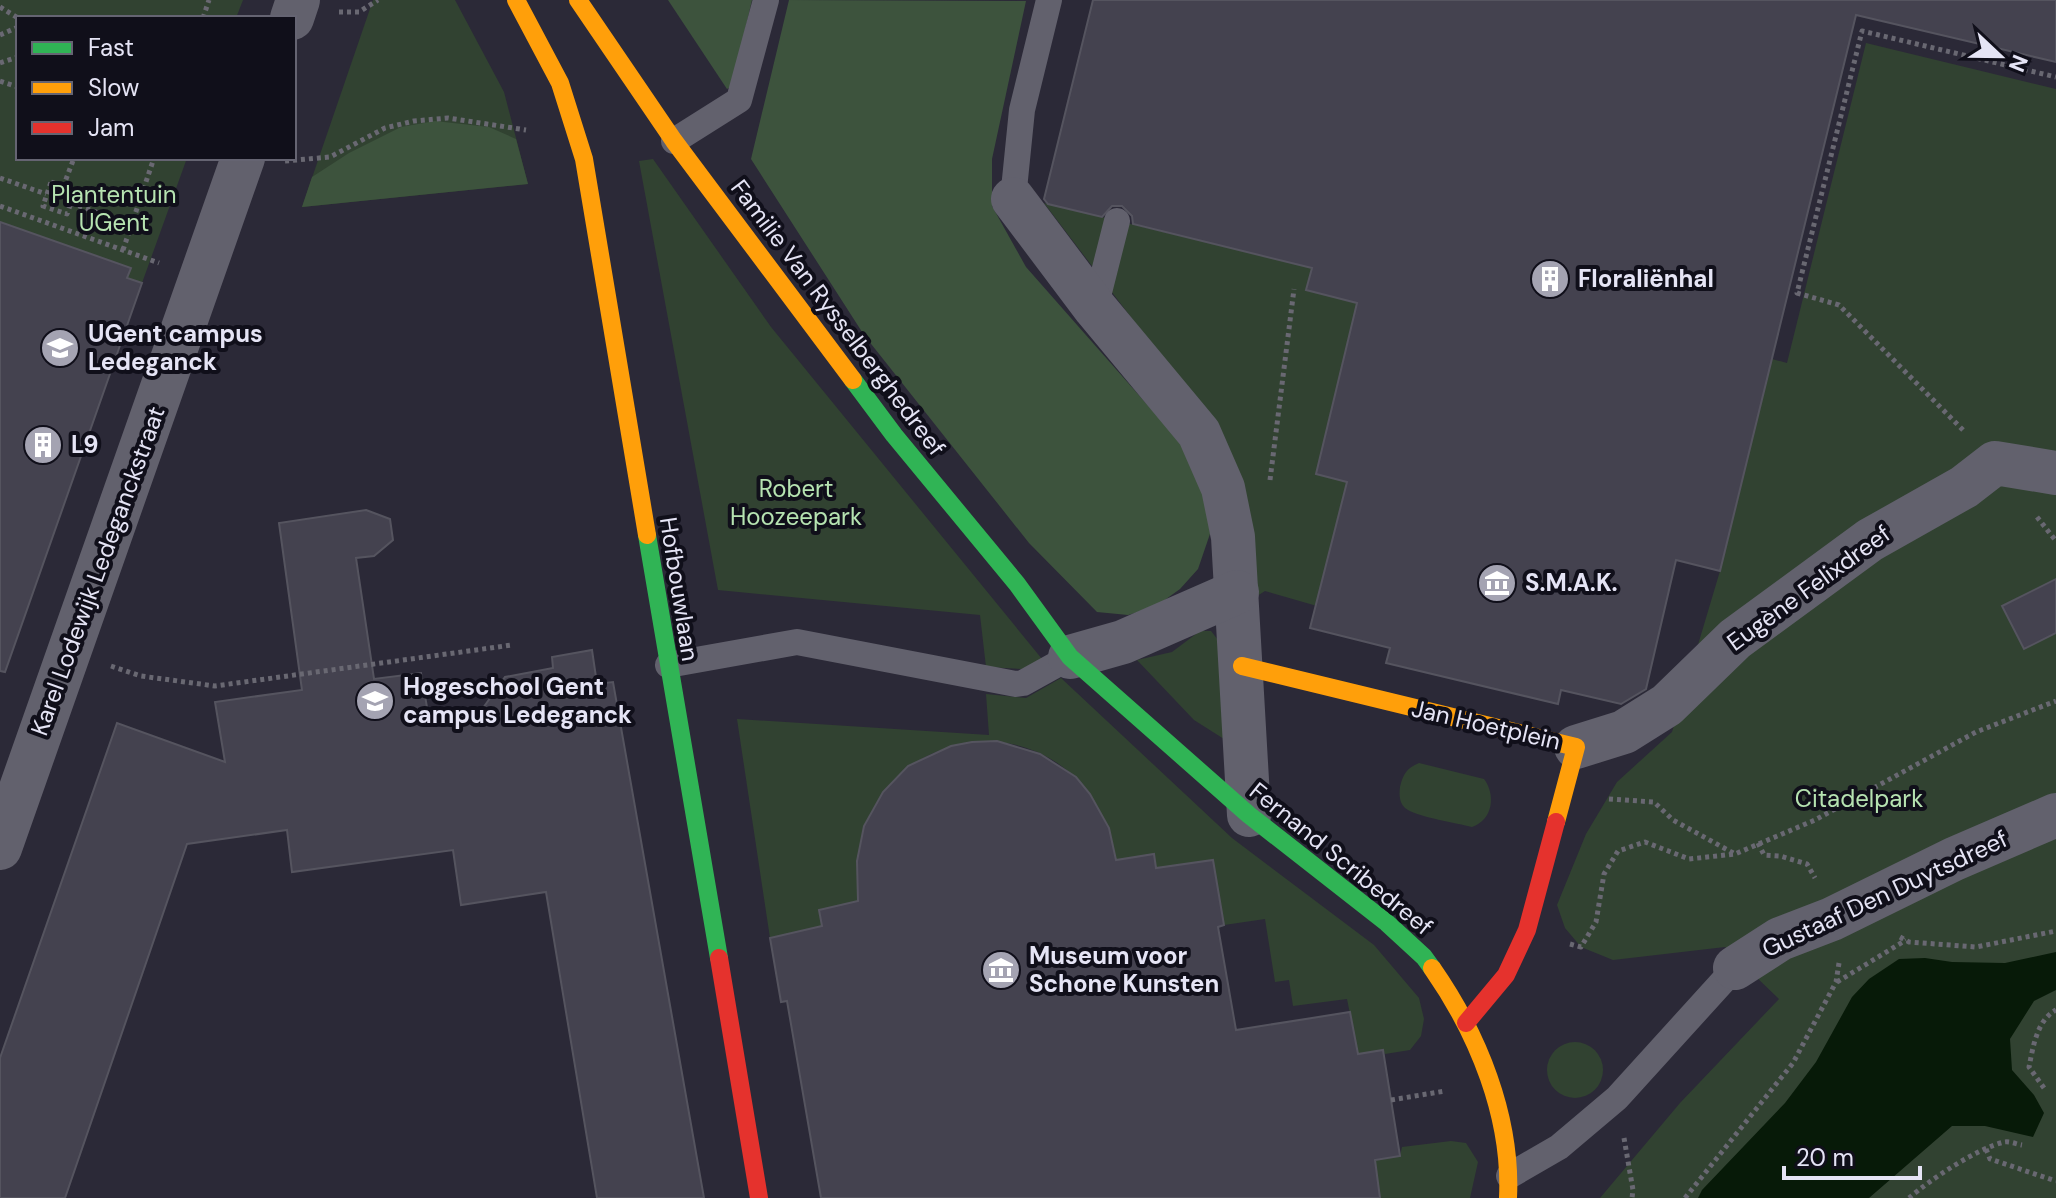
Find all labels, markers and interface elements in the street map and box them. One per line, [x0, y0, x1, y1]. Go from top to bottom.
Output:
legend [16, 16, 296, 160]
north arrow [1960, 16, 2040, 96]
text: Fast [88, 32, 134, 63]
text: N [2002, 50, 2035, 76]
text: Slow [88, 72, 139, 103]
text: Jam [88, 112, 134, 143]
street label: Familie Van Rysselberghedreef [724, 173, 953, 462]
park label: Plantentuin UGent [51, 179, 177, 238]
building icon: Floraliënhal [1529, 258, 1571, 300]
place label: Floraliënhal [1578, 263, 1714, 294]
place label: UGent campus Ledeganck [88, 318, 263, 377]
school or university icon: UGent campus Ledeganck [39, 327, 81, 369]
street label: Karel Lodewijk Ledeganckstraat [23, 402, 172, 740]
building icon: L9 [22, 424, 64, 466]
place label: L9 [71, 429, 99, 460]
park label: Robert Hoozeepark [730, 473, 862, 532]
street label: Hofbouwlaan [653, 515, 706, 663]
street label: Eugène Felixdreef [1721, 518, 1897, 657]
museum icon: S.M.A.K. [1476, 562, 1518, 604]
place label: S.M.A.K. [1525, 567, 1618, 598]
place label: Hogeschool Gent campus Ledeganck [403, 671, 632, 730]
school or university icon: Hogeschool Gent campus Ledeganck [354, 680, 396, 722]
street label: Jan Hoetplein [1409, 692, 1564, 757]
street label: Fernand Scribedreef [1243, 775, 1439, 942]
park label: Citadelpark [1795, 783, 1923, 814]
street label: Gustaaf Den Duytsdreef [1757, 823, 2013, 964]
place label: Museum voor Schone Kunsten [1029, 940, 1219, 999]
museum icon: Museum voor Schone Kunsten [980, 949, 1022, 991]
scale bar [1784, 1130, 1920, 1180]
text: 20 m [1796, 1142, 1854, 1173]

